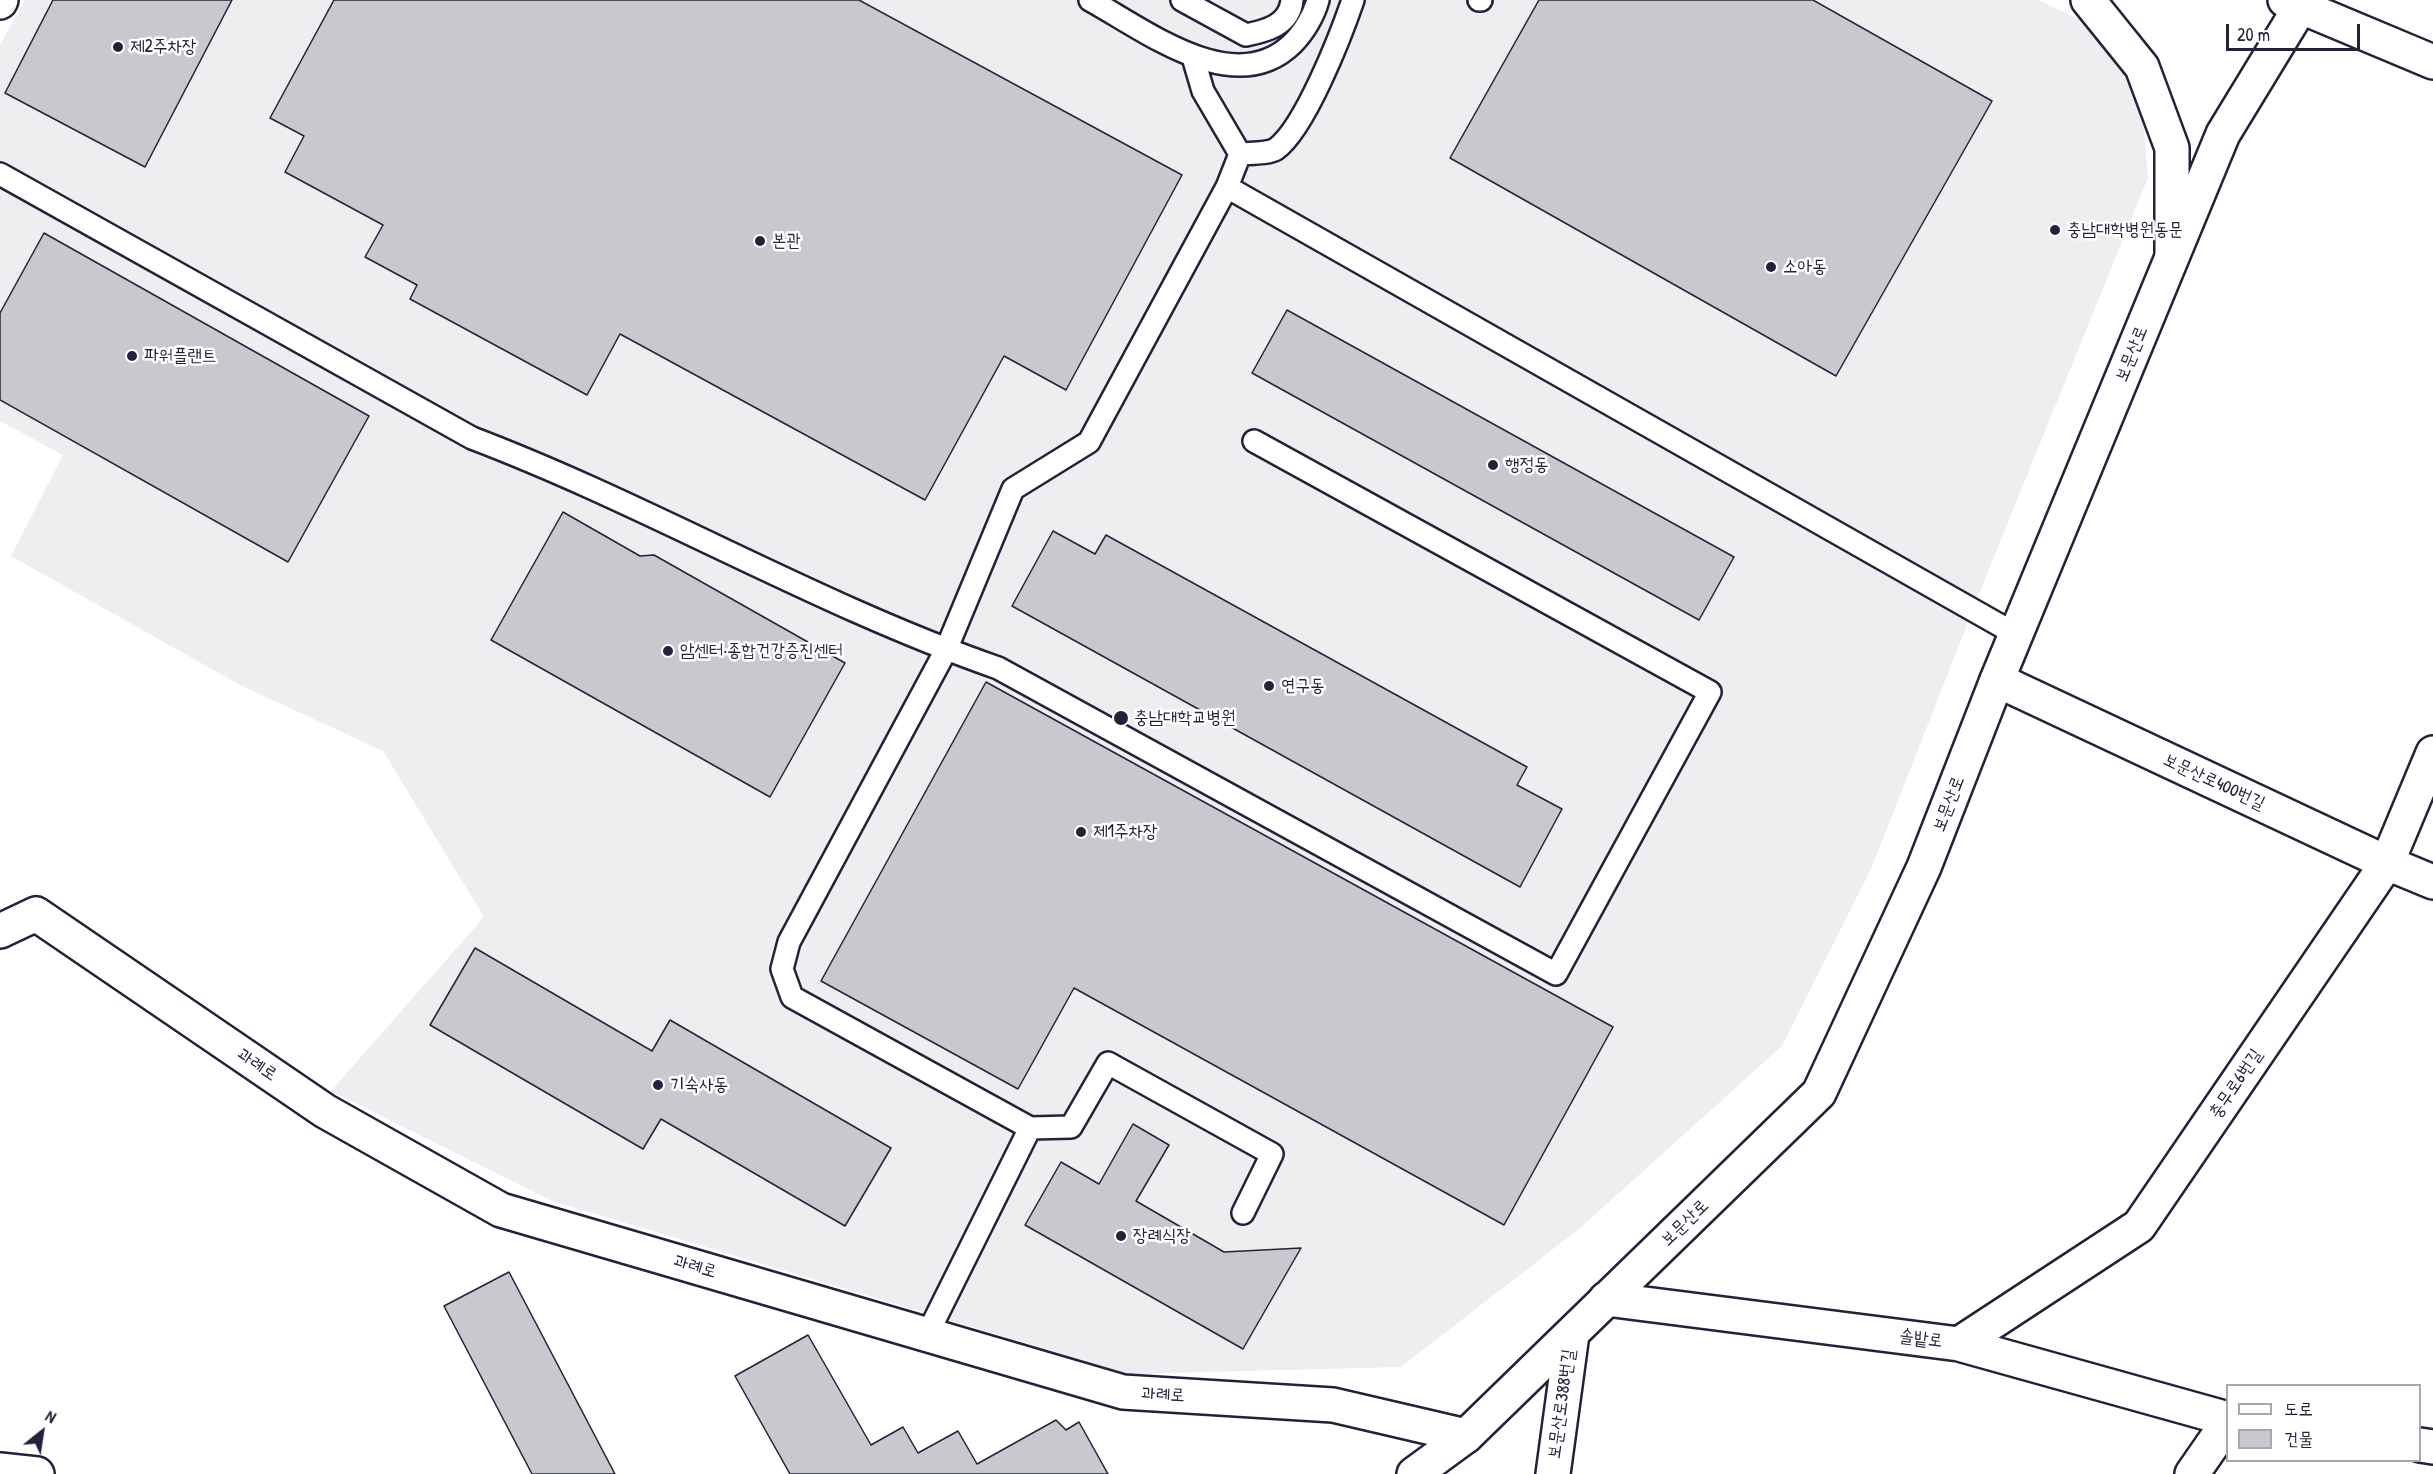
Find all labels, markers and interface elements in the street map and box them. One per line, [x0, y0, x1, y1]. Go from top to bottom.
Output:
scale bar [2229, 12, 2362, 50]
text: 20 m [2237, 22, 2270, 47]
place label: 제2주차장 [130, 36, 196, 58]
marker: 제2주차장 [111, 40, 125, 54]
place label: 충남대학병원동문 [2067, 219, 2183, 241]
marker: 충남대학병원동문 [2048, 223, 2062, 237]
place label: 본관 [772, 230, 801, 252]
marker: 본관 [753, 234, 767, 248]
place label: 소아동 [1783, 256, 1826, 278]
marker: 소아동 [1764, 260, 1778, 274]
street label: 보문산로 [2111, 323, 2153, 385]
place label: 파워플랜트 [144, 345, 216, 367]
marker: 파워플랜트 [125, 349, 139, 363]
place label: 행정동 [1505, 454, 1548, 476]
marker: 행정동 [1486, 458, 1500, 472]
place label: 암센터·종합건강증진센터 [680, 640, 843, 662]
marker: 암센터·종합건강증진센터 [661, 644, 675, 658]
place label: 연구동 [1281, 675, 1324, 697]
marker: 연구동 [1262, 679, 1276, 693]
place label: 충남대학교병원 [1134, 707, 1235, 729]
marker: 충남대학교병원 [1112, 709, 1130, 727]
street label: 보문산로400번길 [2160, 749, 2268, 815]
street label: 보문산로 [1929, 773, 1969, 835]
place label: 제1주차장 [1093, 821, 1157, 843]
marker: 제1주차장 [1074, 825, 1088, 839]
street label: 과례로 [233, 1044, 281, 1086]
street label: 충무로6번길 [2205, 1045, 2267, 1123]
place label: 기숙사동 [670, 1074, 728, 1096]
marker: 기숙사동 [651, 1078, 665, 1092]
street label: 보문산로 [1657, 1195, 1713, 1251]
place label: 장례식장 [1133, 1225, 1191, 1247]
marker: 장례식장 [1114, 1229, 1128, 1243]
street label: 과례로 [671, 1251, 719, 1283]
street label: 솔밭로 [1898, 1326, 1944, 1352]
street label: 보문산로388번길 [1544, 1348, 1580, 1460]
street label: 과례로 [1141, 1383, 1185, 1407]
legend [2226, 1384, 2421, 1462]
text: 도로 [2284, 1396, 2313, 1421]
north arrow [12, 1402, 72, 1462]
text: N [42, 1405, 60, 1428]
text: 건물 [2284, 1426, 2313, 1451]

